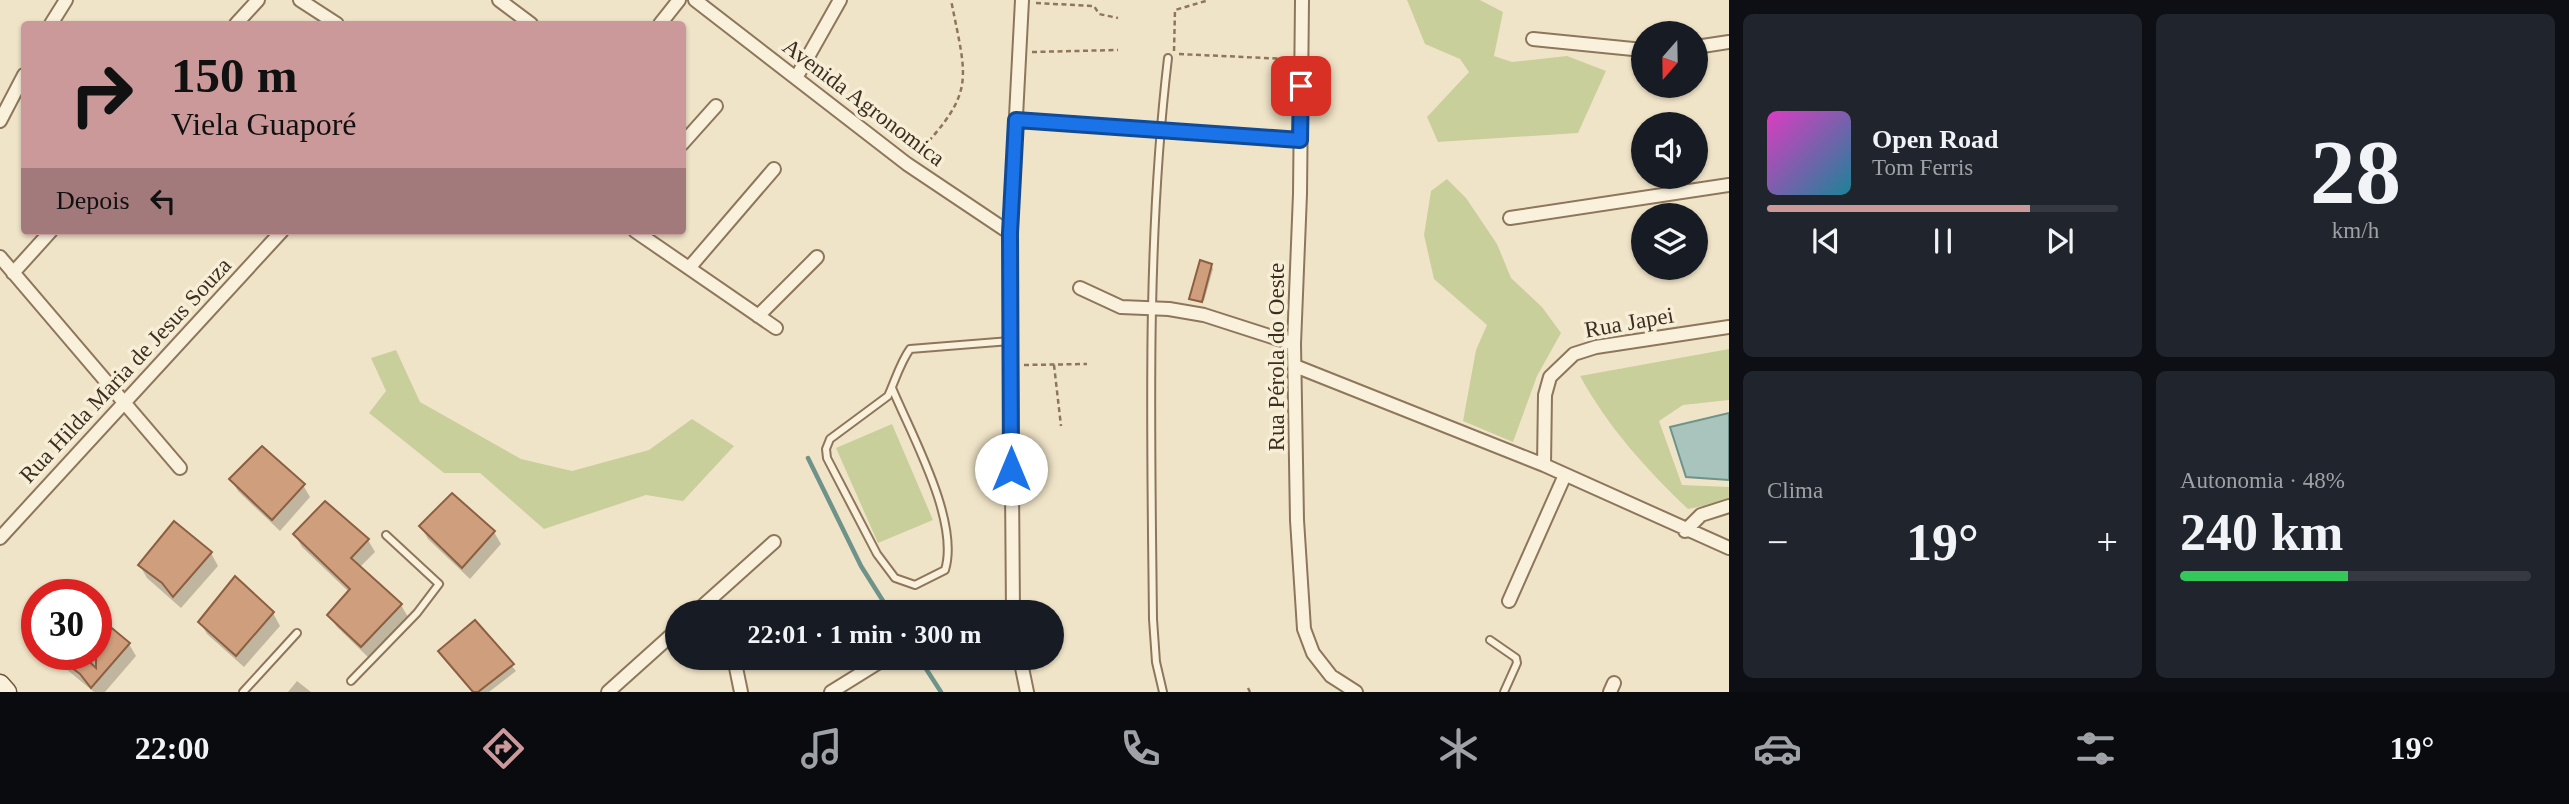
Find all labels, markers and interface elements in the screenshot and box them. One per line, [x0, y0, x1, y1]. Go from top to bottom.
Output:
north arrow [1631, 21, 1708, 98]
map controls [1631, 21, 1708, 280]
street label: Avenida Agronomica [778, 34, 949, 171]
text: 150 m [171, 48, 298, 103]
icon: right [56, 49, 147, 140]
pin [1271, 56, 1331, 116]
icon: arrive [1282, 67, 1320, 105]
text: Viela Guaporé [171, 106, 357, 142]
button: sound [1631, 112, 1708, 189]
text: 28 [2310, 122, 2401, 223]
text: Open Road [1872, 125, 1998, 154]
text: Tom Ferris [1872, 155, 1973, 180]
icon: left [144, 182, 182, 220]
text: Depois [56, 186, 130, 215]
button: layers [1631, 203, 1708, 280]
text: km/h [2332, 218, 2379, 243]
icon: previous [1807, 222, 1845, 260]
icon: pause [1924, 222, 1962, 260]
icon: next [2041, 222, 2079, 260]
street label: Rua Hilda Maria de Jesus Souza [15, 253, 236, 488]
street label: Rua Pérola do Oeste [1264, 263, 1289, 451]
street label: Rua Japei [1583, 302, 1676, 343]
position arrow [974, 432, 1048, 506]
text: Autonomia · 48% [2180, 468, 2345, 493]
text: Clima [1767, 478, 1823, 503]
text: 240 km [2180, 504, 2343, 561]
text: 19° [1906, 514, 1979, 571]
text: − [1767, 521, 1788, 563]
text: + [2097, 521, 2118, 563]
speed limit sign: 30 [21, 579, 112, 670]
text: 22:01 · 1 min · 300 m [748, 620, 982, 649]
icon: directions [479, 724, 528, 773]
icon: music [797, 724, 846, 773]
icon: phone [1116, 724, 1165, 773]
icon: climate [1434, 724, 1483, 773]
icon: car [1753, 724, 1802, 773]
icon: filters [2071, 724, 2120, 773]
text: 22:00 [135, 730, 209, 766]
text: 19° [2389, 730, 2434, 766]

